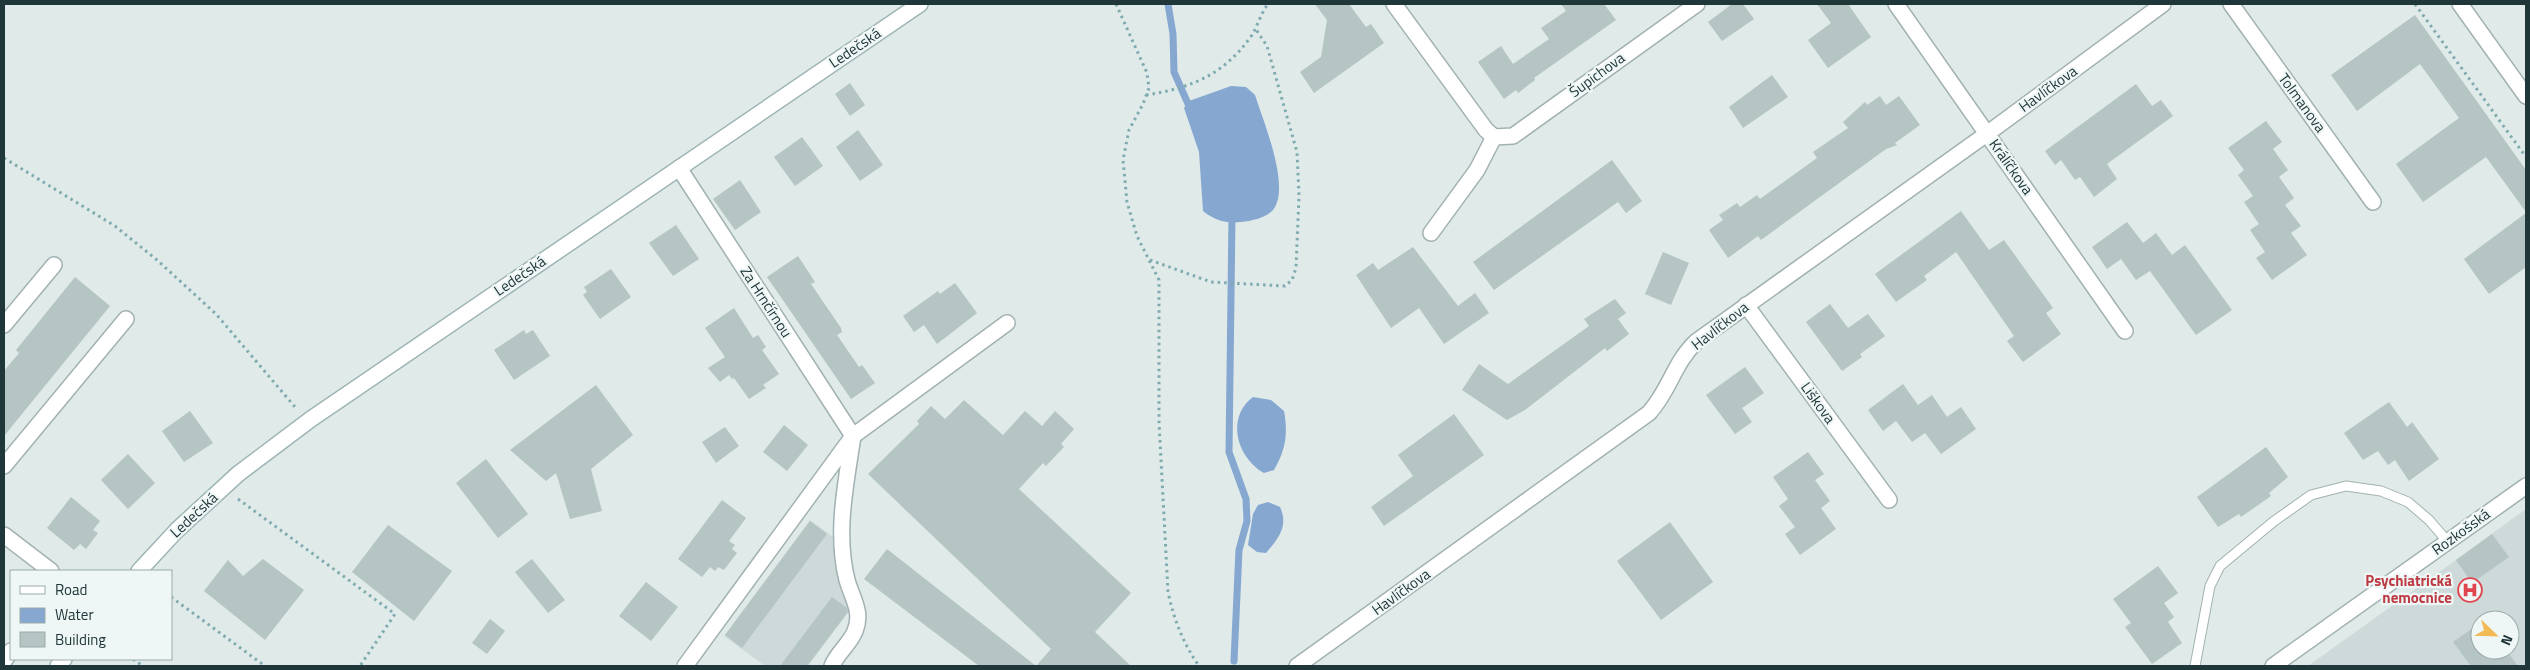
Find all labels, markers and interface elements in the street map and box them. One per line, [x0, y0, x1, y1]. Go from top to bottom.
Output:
street label: Ledečská [824, 21, 886, 73]
street label: Šupichova [1564, 46, 1630, 103]
street label: Havlíčkova [2014, 59, 2082, 118]
street label: Tolmanova [2273, 68, 2332, 138]
street label: Králíčkova [1984, 134, 2039, 200]
street label: Ledečská [489, 249, 551, 301]
street label: Za Hrnčírnou [735, 261, 798, 342]
street label: Havlíčkova [1686, 295, 1754, 355]
street label: Liškova [1795, 377, 1842, 429]
street label: Ledečská [164, 486, 223, 543]
street label: Rozkošská [2427, 502, 2495, 561]
street label: Havlíčkova [1367, 562, 1435, 621]
place label: Psychiatrická nemocnice [2365, 569, 2452, 609]
legend [10, 570, 172, 660]
hospital icon: Psychiatrická nemocnice [2457, 577, 2483, 603]
text: Road [55, 578, 87, 601]
text: Water [55, 603, 94, 626]
north arrow [2470, 610, 2520, 660]
text: Building [55, 628, 106, 651]
text: N [2496, 632, 2519, 649]

